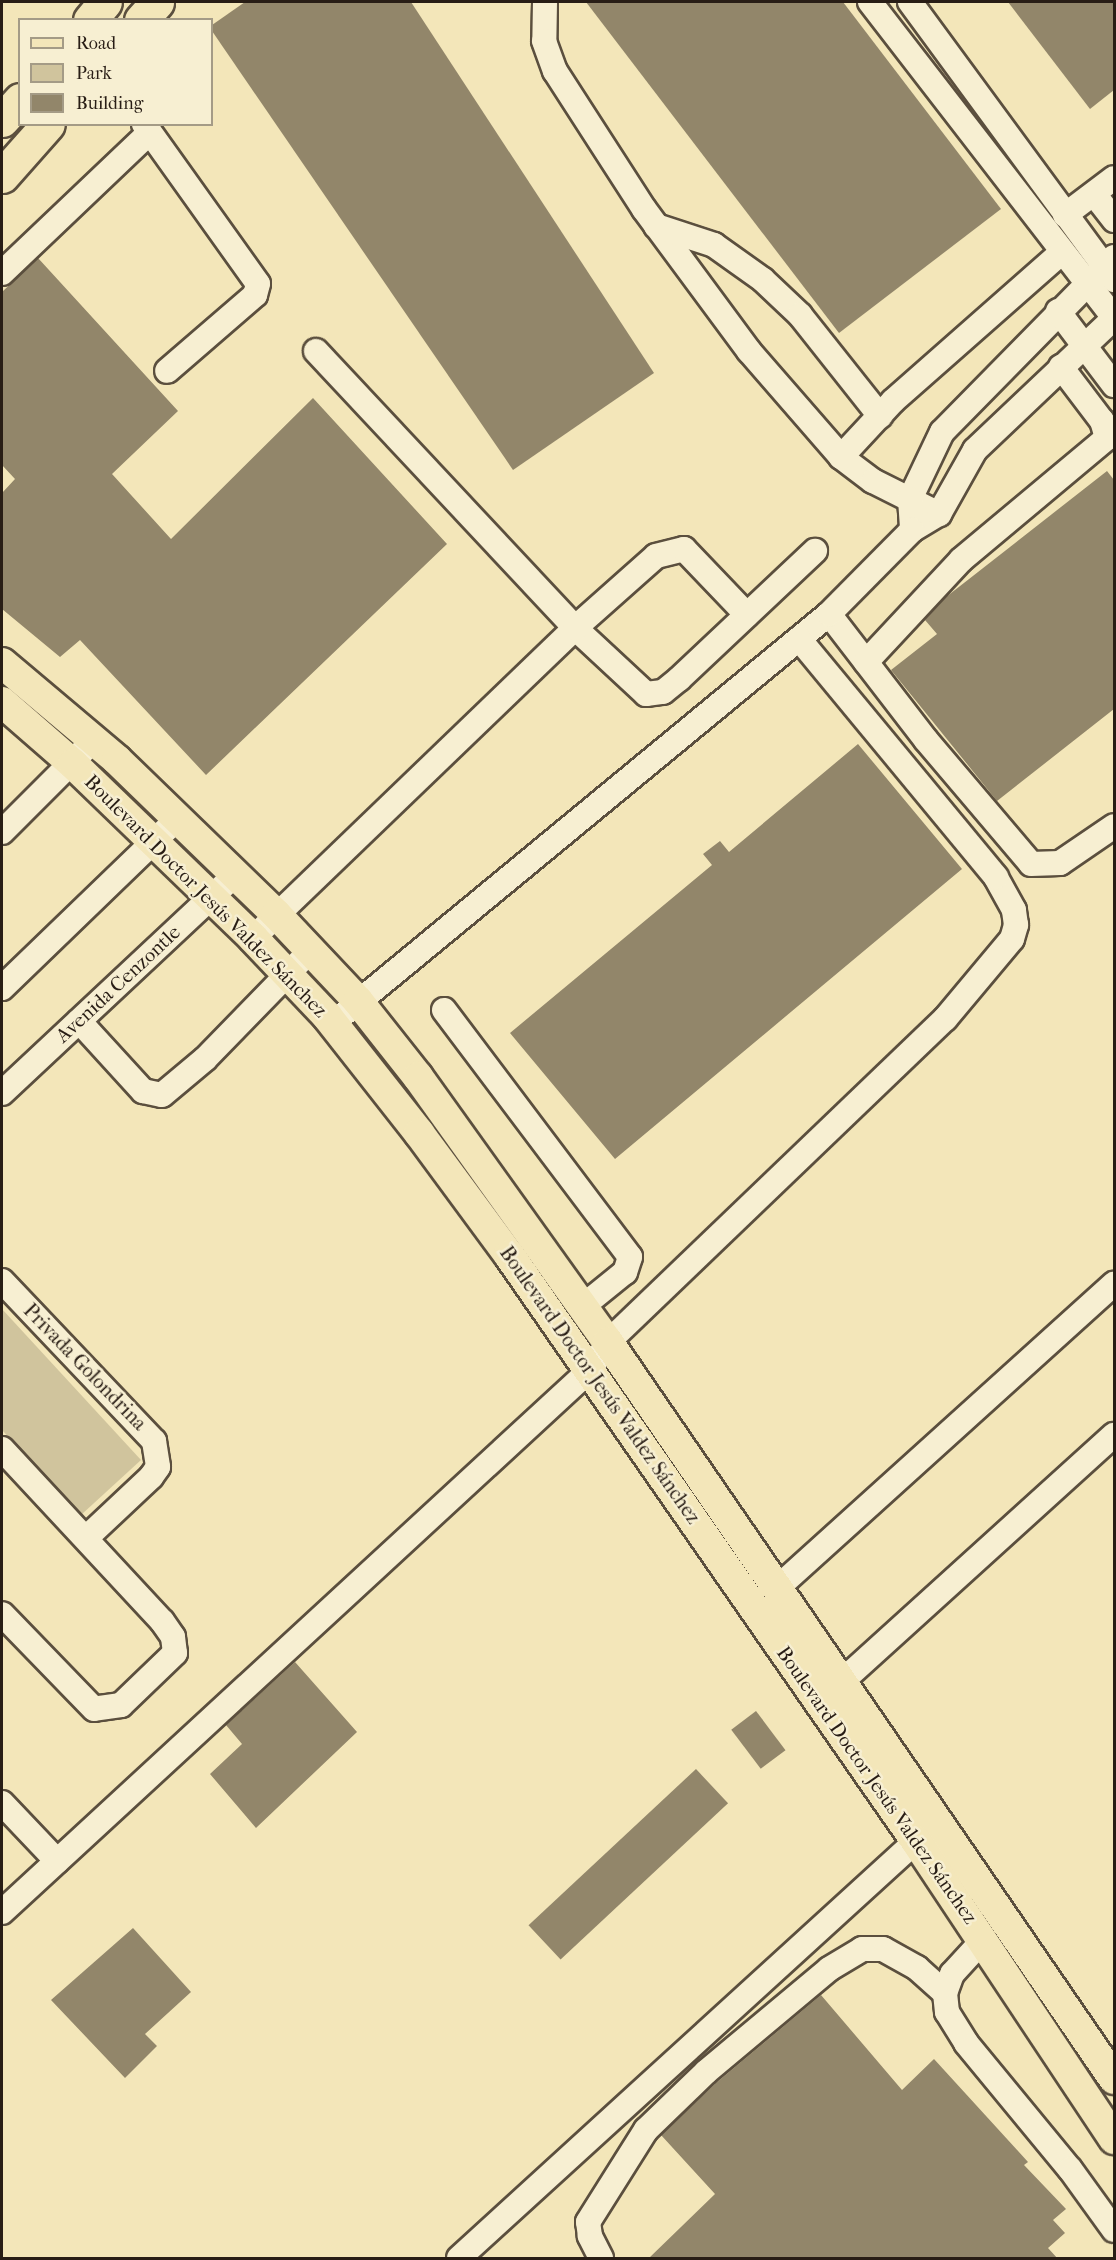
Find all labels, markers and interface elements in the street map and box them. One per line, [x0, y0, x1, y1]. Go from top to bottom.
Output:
legend [18, 18, 213, 126]
text: Road [76, 33, 116, 54]
text: Park [76, 63, 112, 84]
text: Building [76, 93, 143, 114]
street label: Boulevard Doctor Jesús Valdez Sánchez [80, 770, 332, 1022]
street label: Avenida Cenzontle [51, 920, 185, 1048]
street label: Boulevard Doctor Jesús Valdez Sánchez [495, 1242, 705, 1528]
street label: Privada Golondrina [18, 1299, 152, 1435]
street label: Boulevard Doctor Jesús Valdez Sánchez [772, 1642, 982, 1928]

